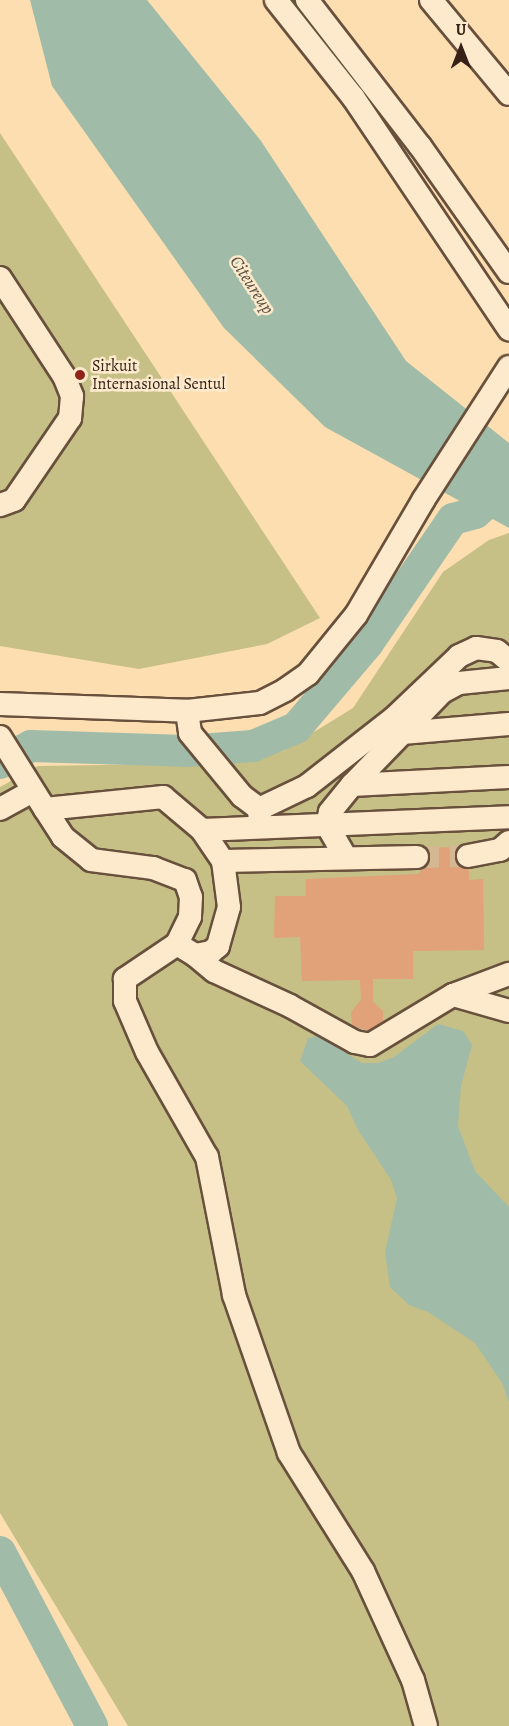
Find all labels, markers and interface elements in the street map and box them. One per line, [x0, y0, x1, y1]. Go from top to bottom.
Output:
north arrow [431, 18, 491, 78]
text: U [456, 19, 466, 41]
water label: Citeureup [225, 252, 279, 318]
place label: Sirkuit Internasional Sentul [92, 356, 225, 394]
marker: Sirkuit Internasional Sentul [73, 368, 87, 382]

